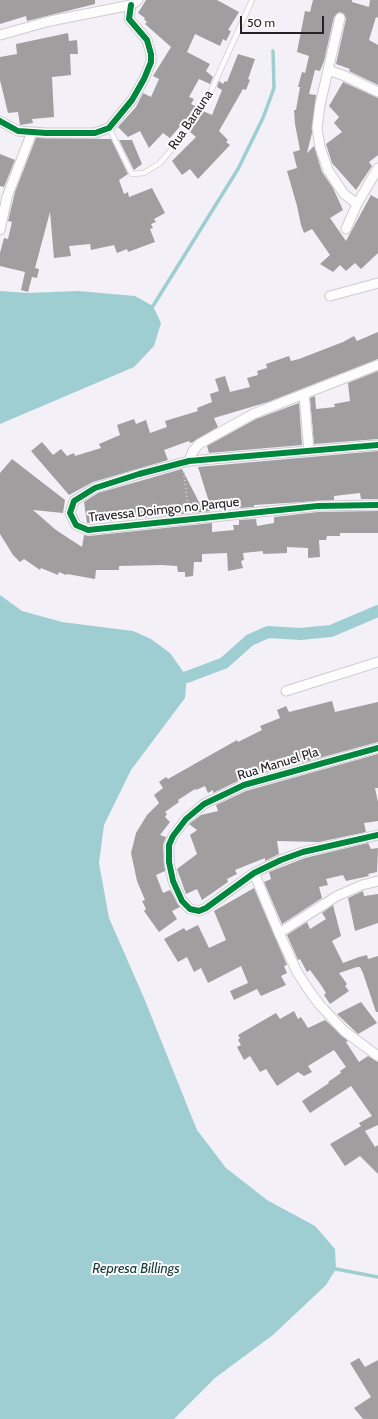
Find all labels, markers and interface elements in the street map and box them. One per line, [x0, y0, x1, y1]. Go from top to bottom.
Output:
scale bar [242, 8, 326, 34]
text: 50 m [247, 15, 275, 30]
street label: Rua Barauna [165, 87, 217, 153]
street label: Travessa Doimgo no Parque [88, 494, 240, 526]
street label: Rua Manuel Pla [236, 744, 320, 784]
water label: Represa Billings [92, 1261, 180, 1277]

